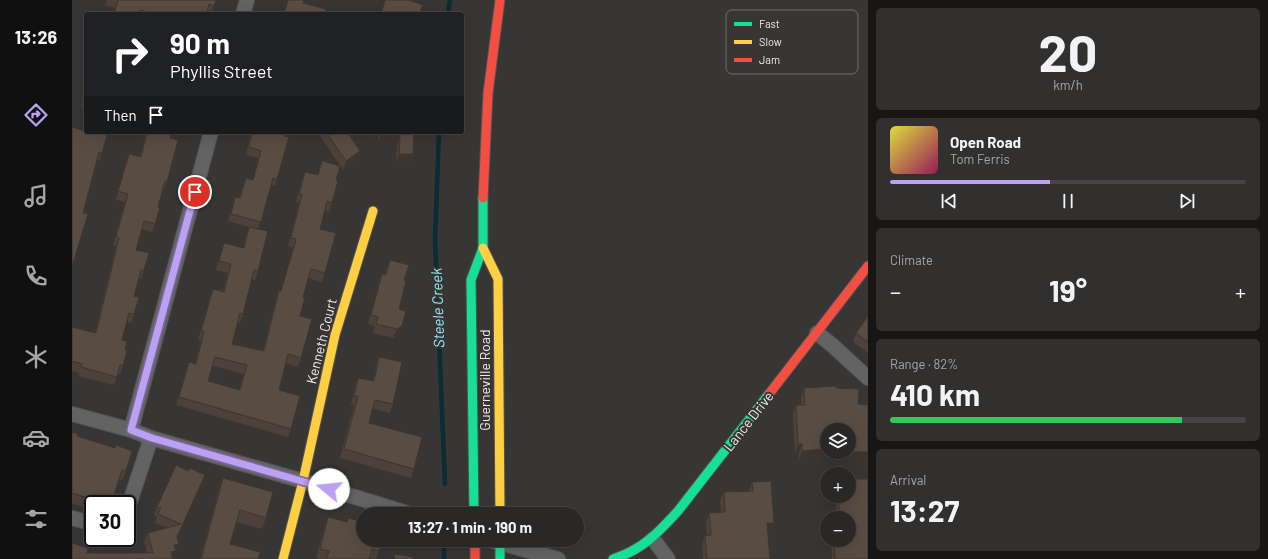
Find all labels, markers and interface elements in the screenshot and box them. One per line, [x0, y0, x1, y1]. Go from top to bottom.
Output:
legend [726, 10, 858, 74]
text: Fast [759, 17, 780, 30]
text: 20 [1039, 20, 1097, 82]
text: 13:26 [15, 26, 57, 48]
text: 90 m [170, 26, 230, 60]
icon: right [104, 28, 156, 80]
text: Slow [759, 35, 782, 48]
text: Jam [759, 53, 780, 66]
text: Phyllis Street [170, 60, 273, 82]
text: km/h [1053, 77, 1083, 93]
icon: directions [22, 101, 50, 129]
icon: arrive [145, 104, 167, 126]
text: Then [104, 106, 137, 124]
text: Open Road [950, 133, 1021, 151]
text: Tom Ferris [950, 151, 1010, 167]
pin [178, 175, 212, 209]
icon: arrive [184, 181, 206, 203]
icon: music [22, 182, 50, 210]
icon: previous [938, 190, 960, 212]
icon: pause [1057, 190, 1079, 212]
icon: next [1176, 190, 1198, 212]
text: Climate [890, 252, 933, 268]
icon: phone [22, 262, 50, 290]
water label: Steele Creek [427, 267, 447, 348]
text: 19° [1049, 272, 1087, 308]
text: − [890, 278, 901, 304]
text: + [1235, 278, 1246, 304]
street label: Kenneth Court [302, 296, 340, 386]
street label: Guerneville Road [476, 329, 493, 431]
icon: climate [22, 343, 50, 371]
text: Range · 82% [890, 356, 958, 372]
text: 410 km [890, 376, 980, 412]
street label: Lance Drive [719, 388, 777, 454]
map controls [820, 423, 856, 547]
button: layers [820, 423, 856, 459]
icon: car [22, 424, 50, 452]
button: + [820, 467, 856, 503]
position arrow [308, 468, 350, 510]
text: Arrival [890, 472, 926, 488]
text: 13:27 [890, 492, 959, 528]
speed limit sign: 30 [84, 495, 136, 547]
icon: filters [22, 505, 50, 533]
button: − [820, 511, 856, 547]
text: 13:27 · 1 min · 190 m [408, 518, 532, 536]

